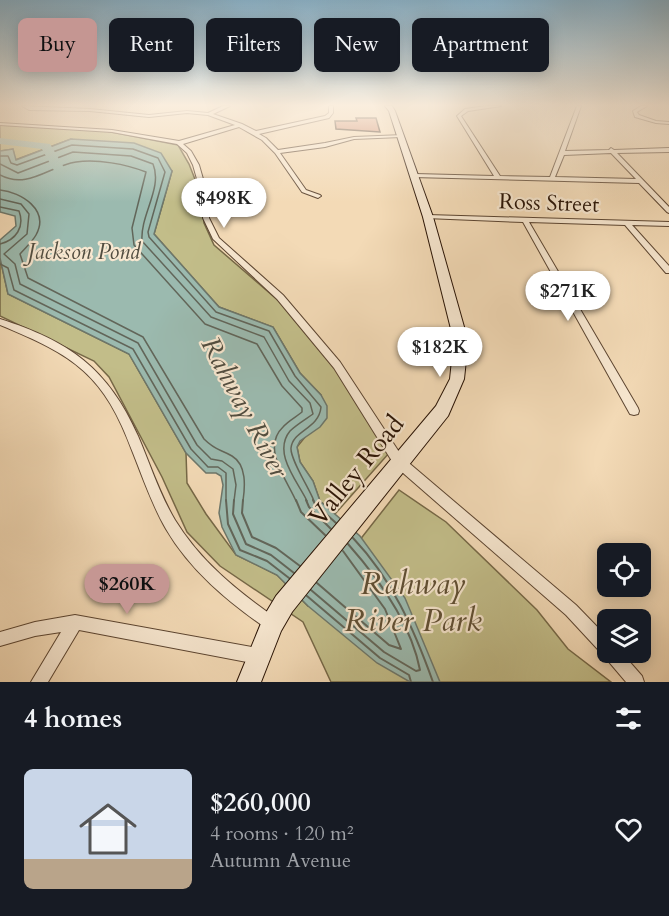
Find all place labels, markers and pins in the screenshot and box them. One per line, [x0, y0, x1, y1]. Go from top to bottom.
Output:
pin: $498K [182, 178, 266, 229]
pin: $271K [526, 271, 610, 322]
pin: $182K [398, 327, 482, 378]
pin: $260K [85, 564, 169, 615]

